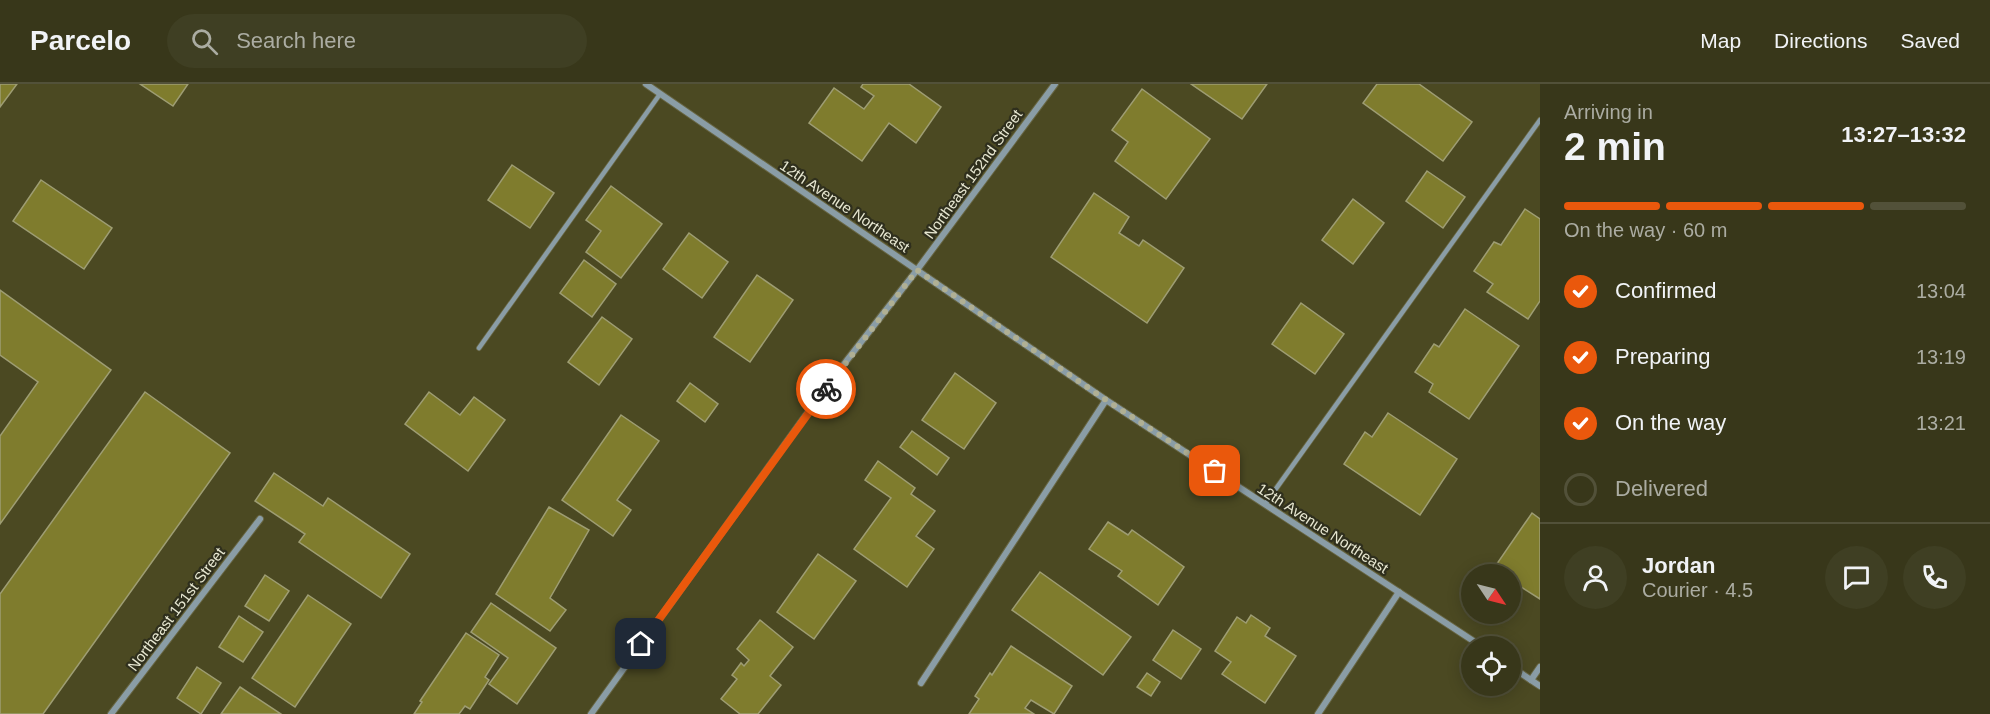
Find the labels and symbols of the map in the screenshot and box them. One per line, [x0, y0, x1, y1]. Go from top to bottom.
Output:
street label: Northeast 152nd Street [921, 106, 1026, 242]
street label: 12th Avenue Northeast [777, 156, 914, 256]
courier [796, 359, 856, 419]
pin [1189, 445, 1240, 496]
street label: 12th Avenue Northeast [1254, 479, 1392, 577]
street label: Northeast 151st Street [124, 543, 228, 674]
north arrow [1461, 564, 1521, 624]
pin [615, 618, 666, 669]

